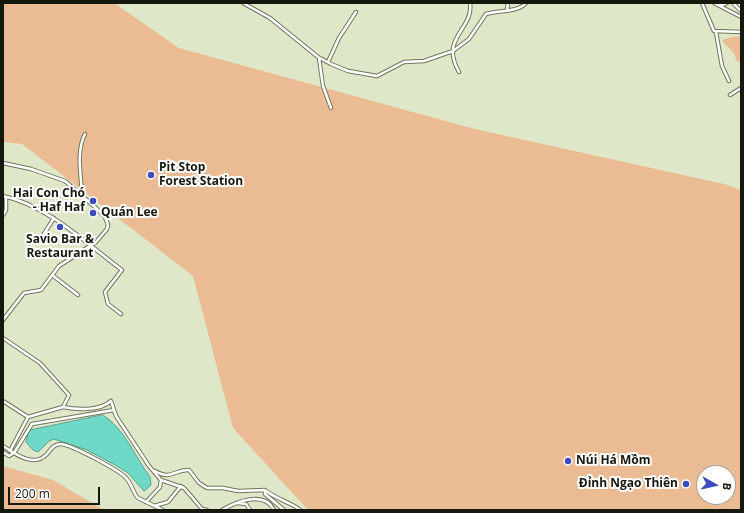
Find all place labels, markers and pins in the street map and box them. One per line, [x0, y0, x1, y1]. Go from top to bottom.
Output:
place label: Pit Stop Forest Station [159, 161, 243, 189]
marker: Pit Stop Forest Station [146, 170, 156, 180]
place label: Hai Con Chó - Haf Haf [13, 187, 85, 215]
marker: Hai Con Chó - Haf Haf [88, 196, 98, 206]
place label: Quán Lee [101, 206, 158, 220]
marker: Quán Lee [88, 208, 98, 218]
marker: Savio Bar & Restaurant [55, 222, 65, 232]
place label: Savio Bar & Restaurant [26, 233, 94, 261]
place label: Núi Há Mồm [576, 454, 650, 468]
marker: Núi Há Mồm [563, 456, 573, 466]
place label: Đỉnh Ngạo Thiên [579, 477, 678, 491]
marker: Đỉnh Ngạo Thiên [681, 479, 691, 489]

